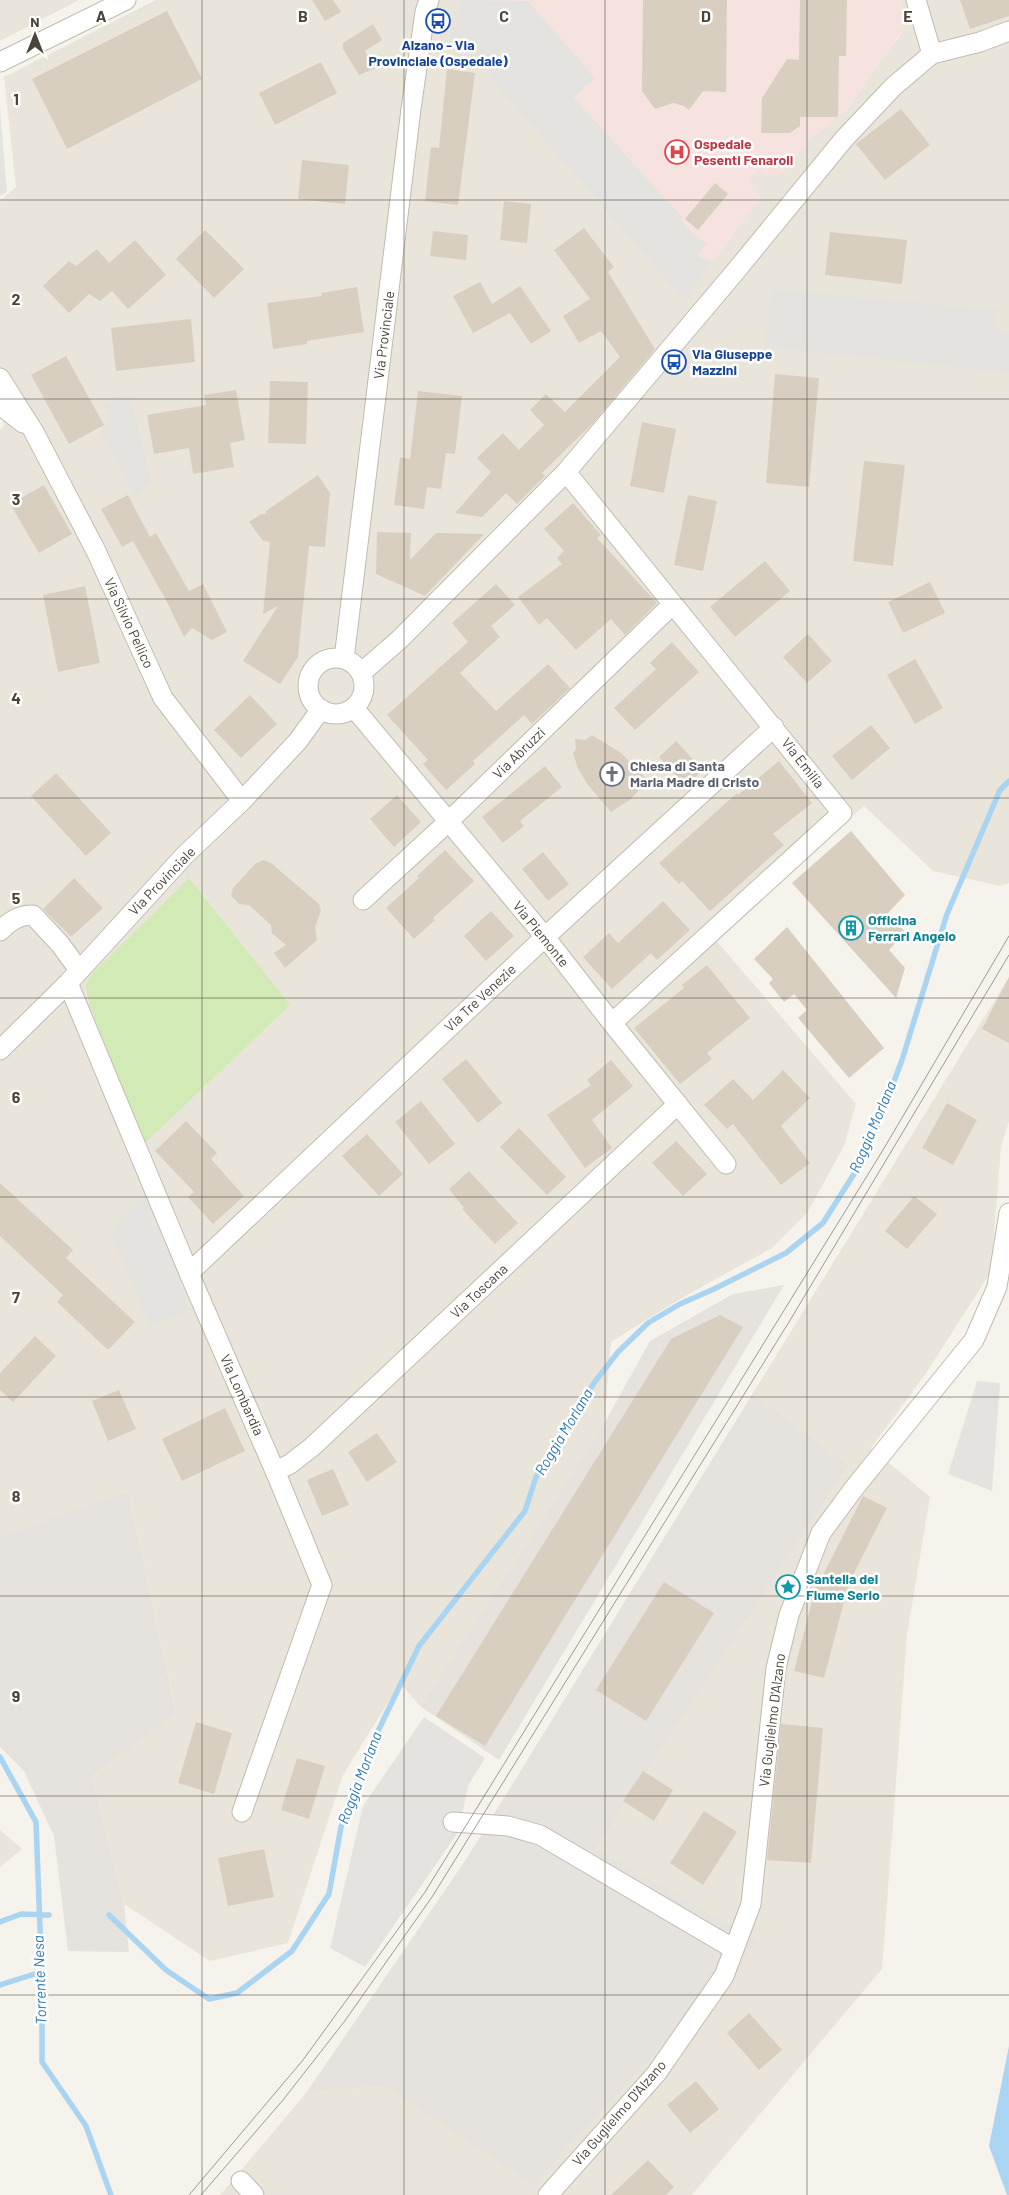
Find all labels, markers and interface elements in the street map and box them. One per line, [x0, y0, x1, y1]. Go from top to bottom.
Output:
text: A [96, 6, 107, 25]
text: B [298, 6, 308, 25]
text: C [499, 6, 509, 25]
text: D [701, 6, 711, 25]
text: E [903, 6, 913, 25]
bus stop icon: Alzano - Via Provinciale (Ospedale) [425, 8, 451, 34]
north arrow [10, 10, 60, 60]
text: N [30, 13, 40, 30]
place label: Alzano - Via Provinciale (Ospedale) [368, 36, 508, 69]
text: 1 [13, 89, 19, 108]
place label: Ospedale Pesenti Fenaroli [694, 135, 793, 168]
hospital icon: Ospedale Pesenti Fenaroli [664, 139, 690, 165]
text: 2 [12, 289, 21, 308]
street label: Via Provinciale [370, 290, 397, 380]
place label: Via Giuseppe Mazzini [692, 345, 773, 378]
bus stop icon: Via Giuseppe Mazzini [661, 349, 687, 375]
text: 3 [12, 489, 20, 508]
street label: Via Silvio Pellico [101, 575, 158, 671]
text: 4 [11, 688, 21, 707]
street label: Via Abruzzi [489, 723, 548, 782]
street label: Via Emilia [778, 734, 828, 791]
place label: Chiesa di Santa Maria Madre di Cristo [630, 757, 759, 790]
church icon: Chiesa di Santa Maria Madre di Cristo [599, 761, 625, 787]
street label: Via Provinciale [125, 843, 199, 918]
text: 5 [12, 888, 21, 907]
street label: Via Piemonte [510, 897, 573, 970]
place label: Officina Ferrari Angelo [868, 911, 956, 944]
building icon: Officina Ferrari Angelo [838, 915, 864, 941]
street label: Via Tre Venezie [440, 960, 519, 1035]
water label: Roggia Morlana [845, 1078, 899, 1175]
text: 6 [12, 1087, 21, 1106]
street label: Via Toscana [446, 1260, 511, 1321]
text: 7 [12, 1287, 20, 1306]
street label: Via Lombardia [217, 1352, 268, 1438]
water label: Roggia Morlana [530, 1385, 596, 1478]
text: 8 [12, 1486, 21, 1505]
place label: Santella del Fiume Serio [806, 1570, 880, 1603]
place icon: Santella del Fiume Serio [775, 1574, 801, 1600]
street label: Via Guglielmo D'Alzano [755, 1652, 788, 1788]
text: 9 [12, 1686, 20, 1705]
water label: Roggia Morlana [333, 1729, 385, 1826]
water label: Torrente Nesa [28, 1935, 50, 2025]
street label: Via Guglielmo D'Alzano [568, 2056, 669, 2169]

